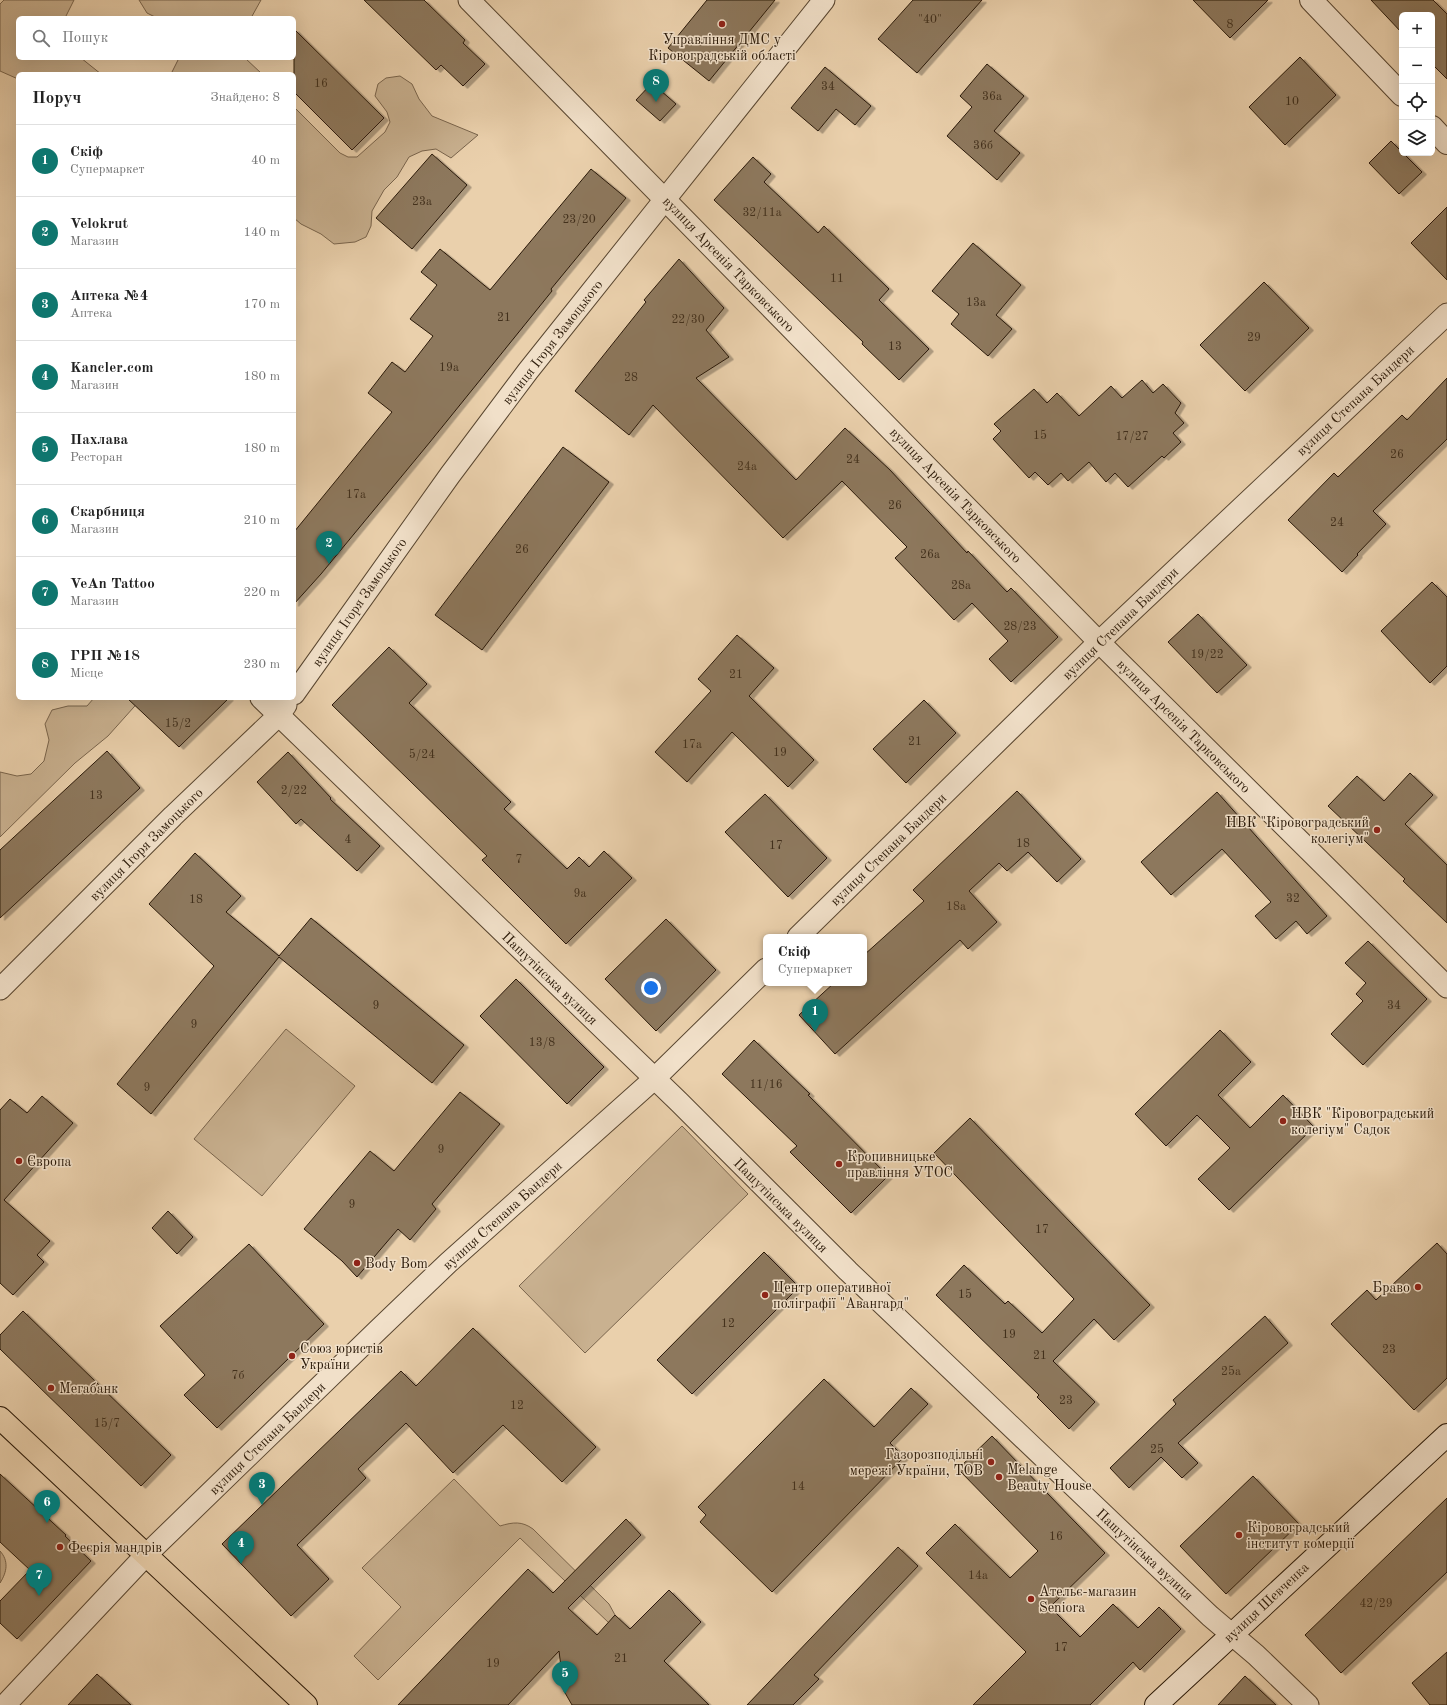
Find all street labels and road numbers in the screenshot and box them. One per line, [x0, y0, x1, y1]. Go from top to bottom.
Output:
street label: вулиця Арсенія Тарковського [660, 194, 797, 335]
street label: вулиця Ігоря Замоцького [500, 278, 606, 407]
street label: вулиця Степана Бандери [1294, 343, 1417, 459]
street label: вулиця Арсенія Тарковського [887, 425, 1024, 566]
street label: вулиця Ігоря Замоцького [310, 536, 410, 669]
street label: вулиця Степана Бандери [1060, 565, 1181, 683]
street label: вулиця Арсенія Тарковського [1114, 657, 1253, 796]
street label: вулиця Ігоря Замоцького [87, 785, 206, 904]
street label: вулиця Степана Бандери [828, 791, 949, 909]
street label: Пашутінська вулиця [499, 930, 600, 1028]
street label: Пашутінська вулиця [731, 1156, 830, 1255]
street label: вулиця Степана Бандери [440, 1159, 565, 1273]
street label: вулиця Степана Бандери [207, 1380, 328, 1498]
street label: Пашутінська вулиця [1093, 1506, 1195, 1603]
street label: вулиця Шевченка [1222, 1560, 1312, 1646]

